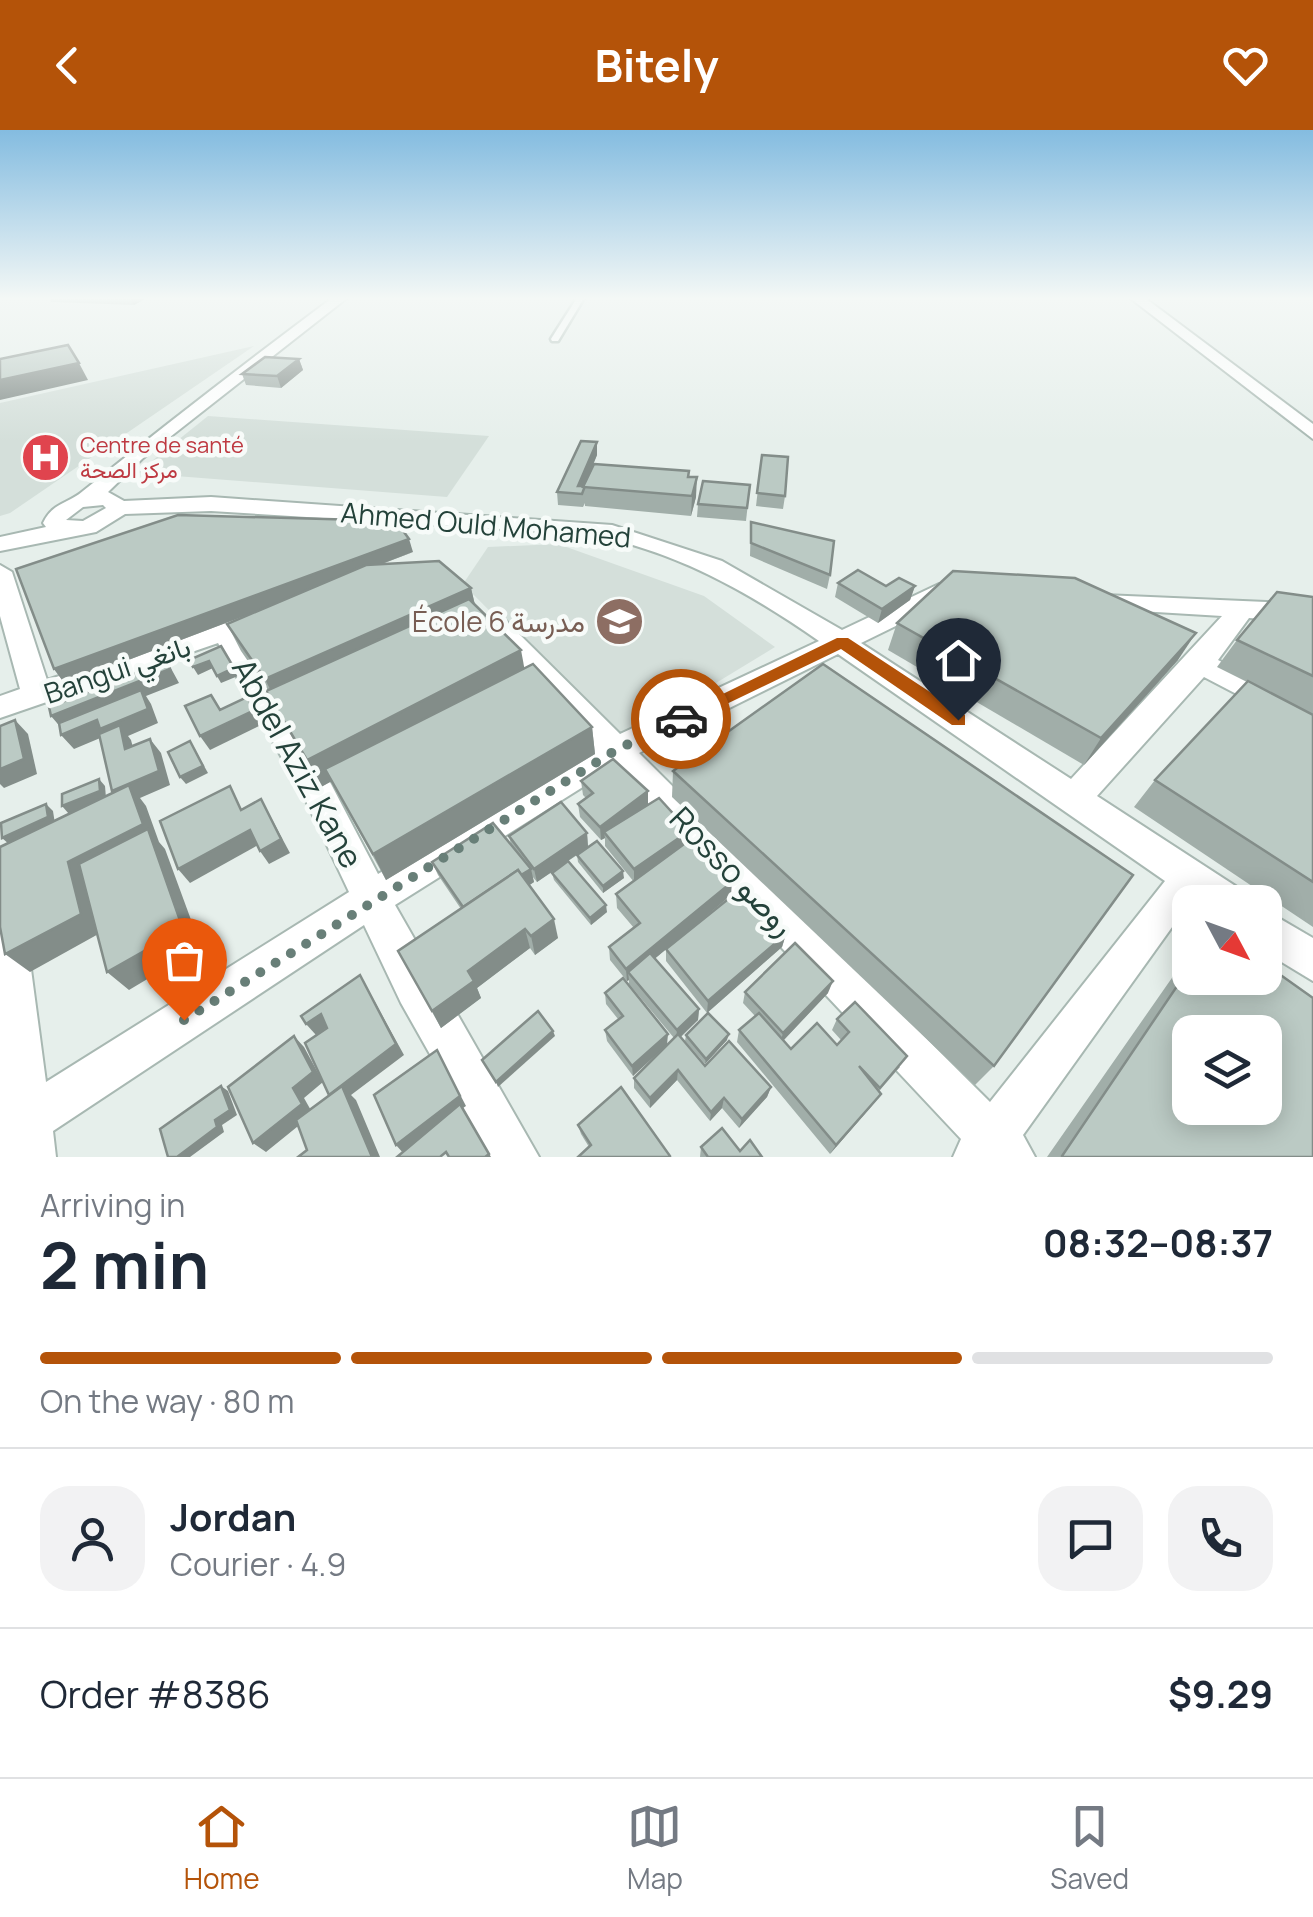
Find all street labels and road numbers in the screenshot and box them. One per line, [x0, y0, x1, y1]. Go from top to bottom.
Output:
street label: Ahmed Ould Mohamed [339, 492, 633, 556]
street label: Bangui بانغي [39, 626, 197, 717]
street label: Abdel Aziz Kane [222, 650, 374, 876]
street label: Rosso روصو [660, 797, 806, 945]

